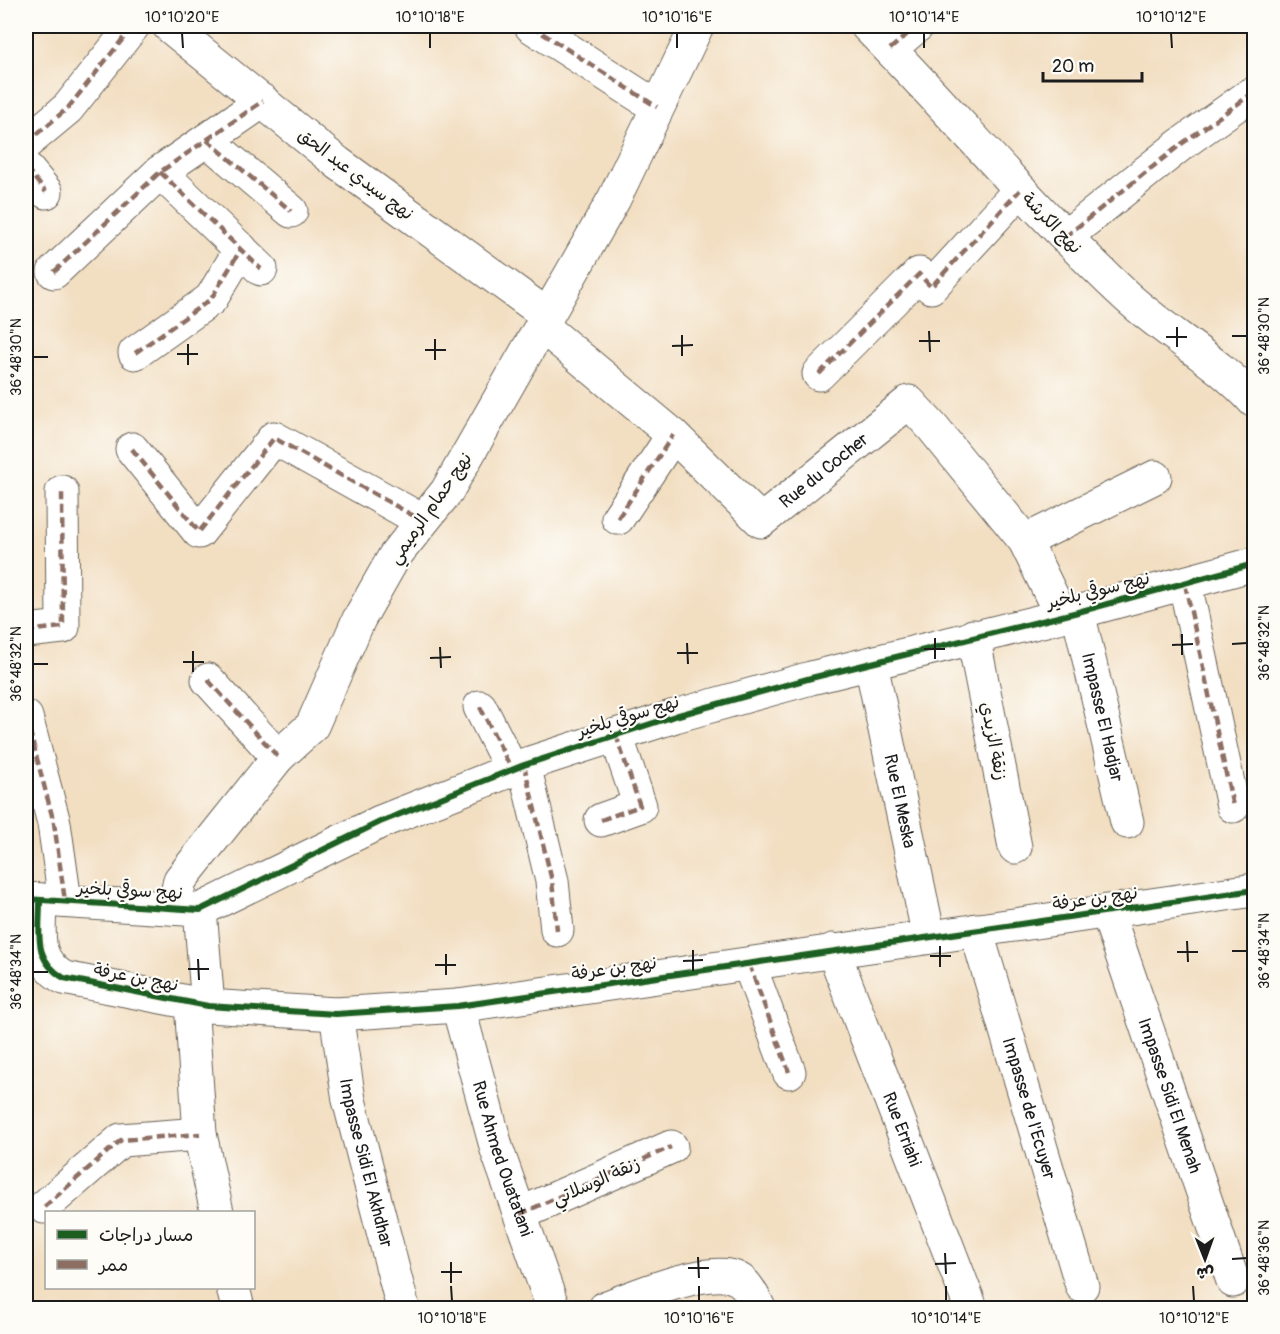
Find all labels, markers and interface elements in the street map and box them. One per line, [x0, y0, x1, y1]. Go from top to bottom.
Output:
text: 10°10'20"E [145, 8, 219, 27]
text: 10°10'18"E [395, 8, 465, 27]
text: 10°10'16"E [642, 8, 712, 27]
text: 10°10'14"E [889, 8, 959, 27]
text: 10°10'12"E [1136, 8, 1206, 27]
scale bar [1043, 45, 1142, 83]
text: 20 m [1052, 55, 1094, 78]
street label: نهج سيدي عبد الحق [293, 123, 418, 226]
street label: نهج الكرشة [1017, 188, 1087, 259]
text: 36°48'30"N [1255, 297, 1274, 375]
text: 36°48'30"N [7, 318, 26, 396]
street label: Rue du Cocher [775, 428, 874, 514]
street label: نهج حمام الرميمي [383, 448, 481, 571]
street label: نهج سوقي بلخير [1042, 566, 1153, 616]
text: 36°48'32"N [1255, 605, 1274, 681]
text: 36°48'32"N [7, 626, 26, 702]
street label: Impasse El Hadjar [1076, 650, 1128, 785]
street label: نهج سوقي بلخير [572, 689, 682, 745]
street label: زنقة الزيدي [974, 700, 1012, 783]
street label: Rue El Meska [878, 752, 921, 850]
street label: نهج سوقي بلخير [74, 875, 184, 906]
street label: نهج بن عرفة [1051, 881, 1139, 916]
text: 36°48'34"N [1255, 913, 1274, 989]
text: 36°48'34"N [7, 934, 26, 1010]
street label: نهج بن عرفة [570, 951, 658, 986]
street label: نهج بن عرفة [91, 958, 180, 997]
street label: Impasse Sidi El Menah [1132, 1015, 1206, 1176]
street label: Impasse de l'Ecuyer [997, 1035, 1061, 1183]
street label: Impasse Sidi El Akhdhar [334, 1077, 398, 1251]
street label: Rue Ahmed Ouatatani [467, 1078, 538, 1240]
street label: Rue Erriahi [877, 1089, 926, 1170]
street label: زنقة الوسلاتي [549, 1152, 645, 1215]
legend [45, 1211, 255, 1289]
text: 36°48'36"N [1255, 1220, 1274, 1296]
text: مسار دراجات [99, 1224, 193, 1247]
north arrow [1175, 1229, 1235, 1289]
text: ممر [97, 1254, 128, 1277]
text: ش [1196, 1263, 1214, 1283]
text: 10°10'18"E [417, 1309, 487, 1328]
text: 10°10'16"E [664, 1309, 734, 1328]
text: 10°10'14"E [911, 1309, 981, 1328]
text: 10°10'12"E [1159, 1309, 1229, 1328]

